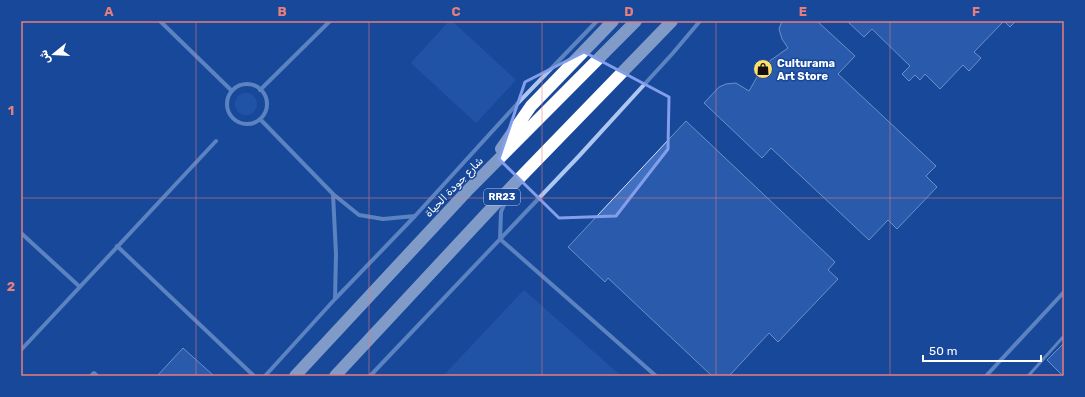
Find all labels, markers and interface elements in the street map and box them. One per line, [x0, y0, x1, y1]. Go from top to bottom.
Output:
text: A [104, 4, 114, 19]
text: B [277, 4, 287, 19]
text: C [451, 4, 461, 19]
text: D [624, 4, 634, 19]
text: E [799, 4, 807, 19]
text: F [972, 4, 980, 19]
north arrow [34, 34, 74, 74]
text: ش [37, 48, 53, 66]
place label: Culturama Art Store [777, 57, 835, 83]
shop icon: Culturama Art Store [752, 58, 774, 80]
text: 1 [8, 103, 14, 118]
street label: شارع جودة الحياة [422, 154, 487, 221]
road number: RR23 [484, 189, 520, 205]
text: 2 [7, 279, 15, 294]
scale bar [923, 337, 1041, 363]
text: 50 m [929, 344, 957, 358]

